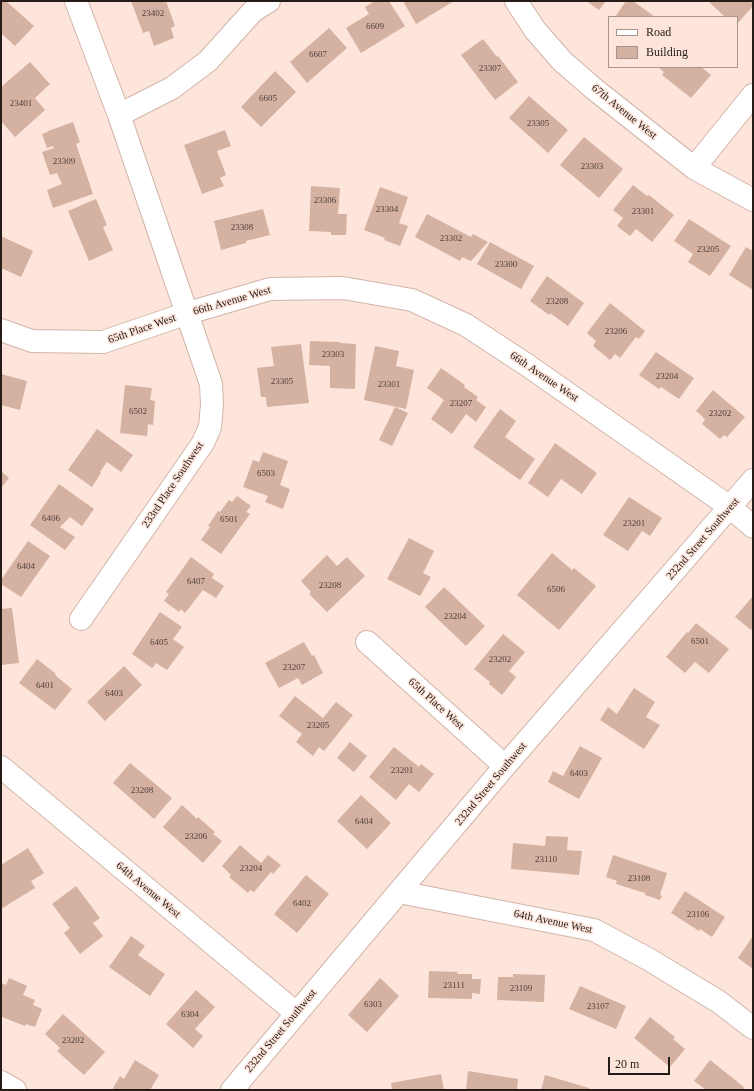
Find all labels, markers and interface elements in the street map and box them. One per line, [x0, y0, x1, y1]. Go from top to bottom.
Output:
house number: 23402 [142, 9, 164, 19]
legend [608, 16, 738, 68]
house number: 6609 [366, 22, 384, 32]
text: Road [646, 25, 671, 39]
text: Building [646, 45, 688, 59]
house number: 6607 [309, 50, 327, 60]
house number: 23307 [479, 64, 501, 74]
street label: 67th Avenue West [589, 82, 659, 142]
house number: 6605 [259, 94, 277, 104]
house number: 23401 [10, 99, 32, 109]
house number: 23305 [527, 119, 549, 129]
house number: 23309 [53, 157, 75, 167]
house number: 23303 [581, 162, 603, 172]
house number: 23306 [314, 196, 336, 206]
house number: 23304 [376, 205, 398, 215]
house number: 23301 [632, 207, 654, 217]
house number: 23308 [231, 223, 253, 233]
house number: 23302 [440, 234, 462, 244]
house number: 23205 [697, 245, 719, 255]
house number: 23300 [495, 260, 517, 270]
street label: 66th Avenue West [192, 284, 272, 318]
house number: 23208 [546, 297, 568, 307]
street label: 65th Place West [106, 311, 178, 347]
house number: 23206 [605, 327, 627, 337]
street label: 66th Avenue West [507, 349, 581, 405]
house number: 23303 [322, 350, 344, 360]
house number: 23204 [656, 372, 678, 382]
house number: 23305 [271, 377, 293, 387]
house number: 23301 [378, 380, 400, 390]
house number: 23207 [450, 399, 472, 409]
house number: 6502 [129, 407, 147, 417]
house number: 23202 [709, 409, 731, 419]
street label: 233rd Place Southwest [139, 440, 207, 530]
house number: 6503 [257, 469, 275, 479]
street label: 232nd Street Southwest [664, 495, 742, 583]
house number: 6406 [42, 514, 60, 524]
house number: 6501 [220, 515, 238, 525]
house number: 23201 [623, 519, 645, 529]
house number: 6404 [17, 562, 35, 572]
house number: 6407 [187, 577, 205, 587]
house number: 23208 [319, 581, 341, 591]
house number: 6506 [547, 585, 565, 595]
house number: 23204 [444, 612, 466, 622]
house number: 6501 [691, 637, 709, 647]
house number: 6405 [150, 638, 168, 648]
house number: 23202 [489, 655, 511, 665]
house number: 23207 [283, 663, 305, 673]
street label: 65th Place West [405, 675, 467, 733]
house number: 6401 [36, 681, 54, 691]
house number: 6403 [105, 689, 123, 699]
house number: 23205 [307, 721, 329, 731]
street label: 232nd Street Southwest [452, 740, 530, 828]
house number: 23201 [391, 766, 413, 776]
house number: 6403 [570, 769, 588, 779]
house number: 23208 [131, 786, 153, 796]
house number: 6404 [355, 817, 373, 827]
house number: 23206 [185, 832, 207, 842]
house number: 23110 [535, 855, 557, 865]
street label: 64th Avenue West [113, 859, 183, 921]
house number: 23204 [240, 864, 262, 874]
house number: 23108 [628, 874, 650, 884]
house number: 6402 [293, 899, 311, 909]
street label: 64th Avenue West [512, 907, 594, 937]
house number: 23106 [687, 910, 709, 920]
house number: 23111 [443, 981, 465, 991]
house number: 23109 [510, 984, 532, 994]
street label: 232nd Street Southwest [242, 987, 320, 1075]
house number: 6303 [364, 1000, 382, 1010]
house number: 23107 [587, 1002, 609, 1012]
house number: 6304 [181, 1010, 199, 1020]
house number: 23202 [62, 1036, 84, 1046]
scale bar [610, 1049, 672, 1075]
text: 20 m [615, 1057, 639, 1071]

